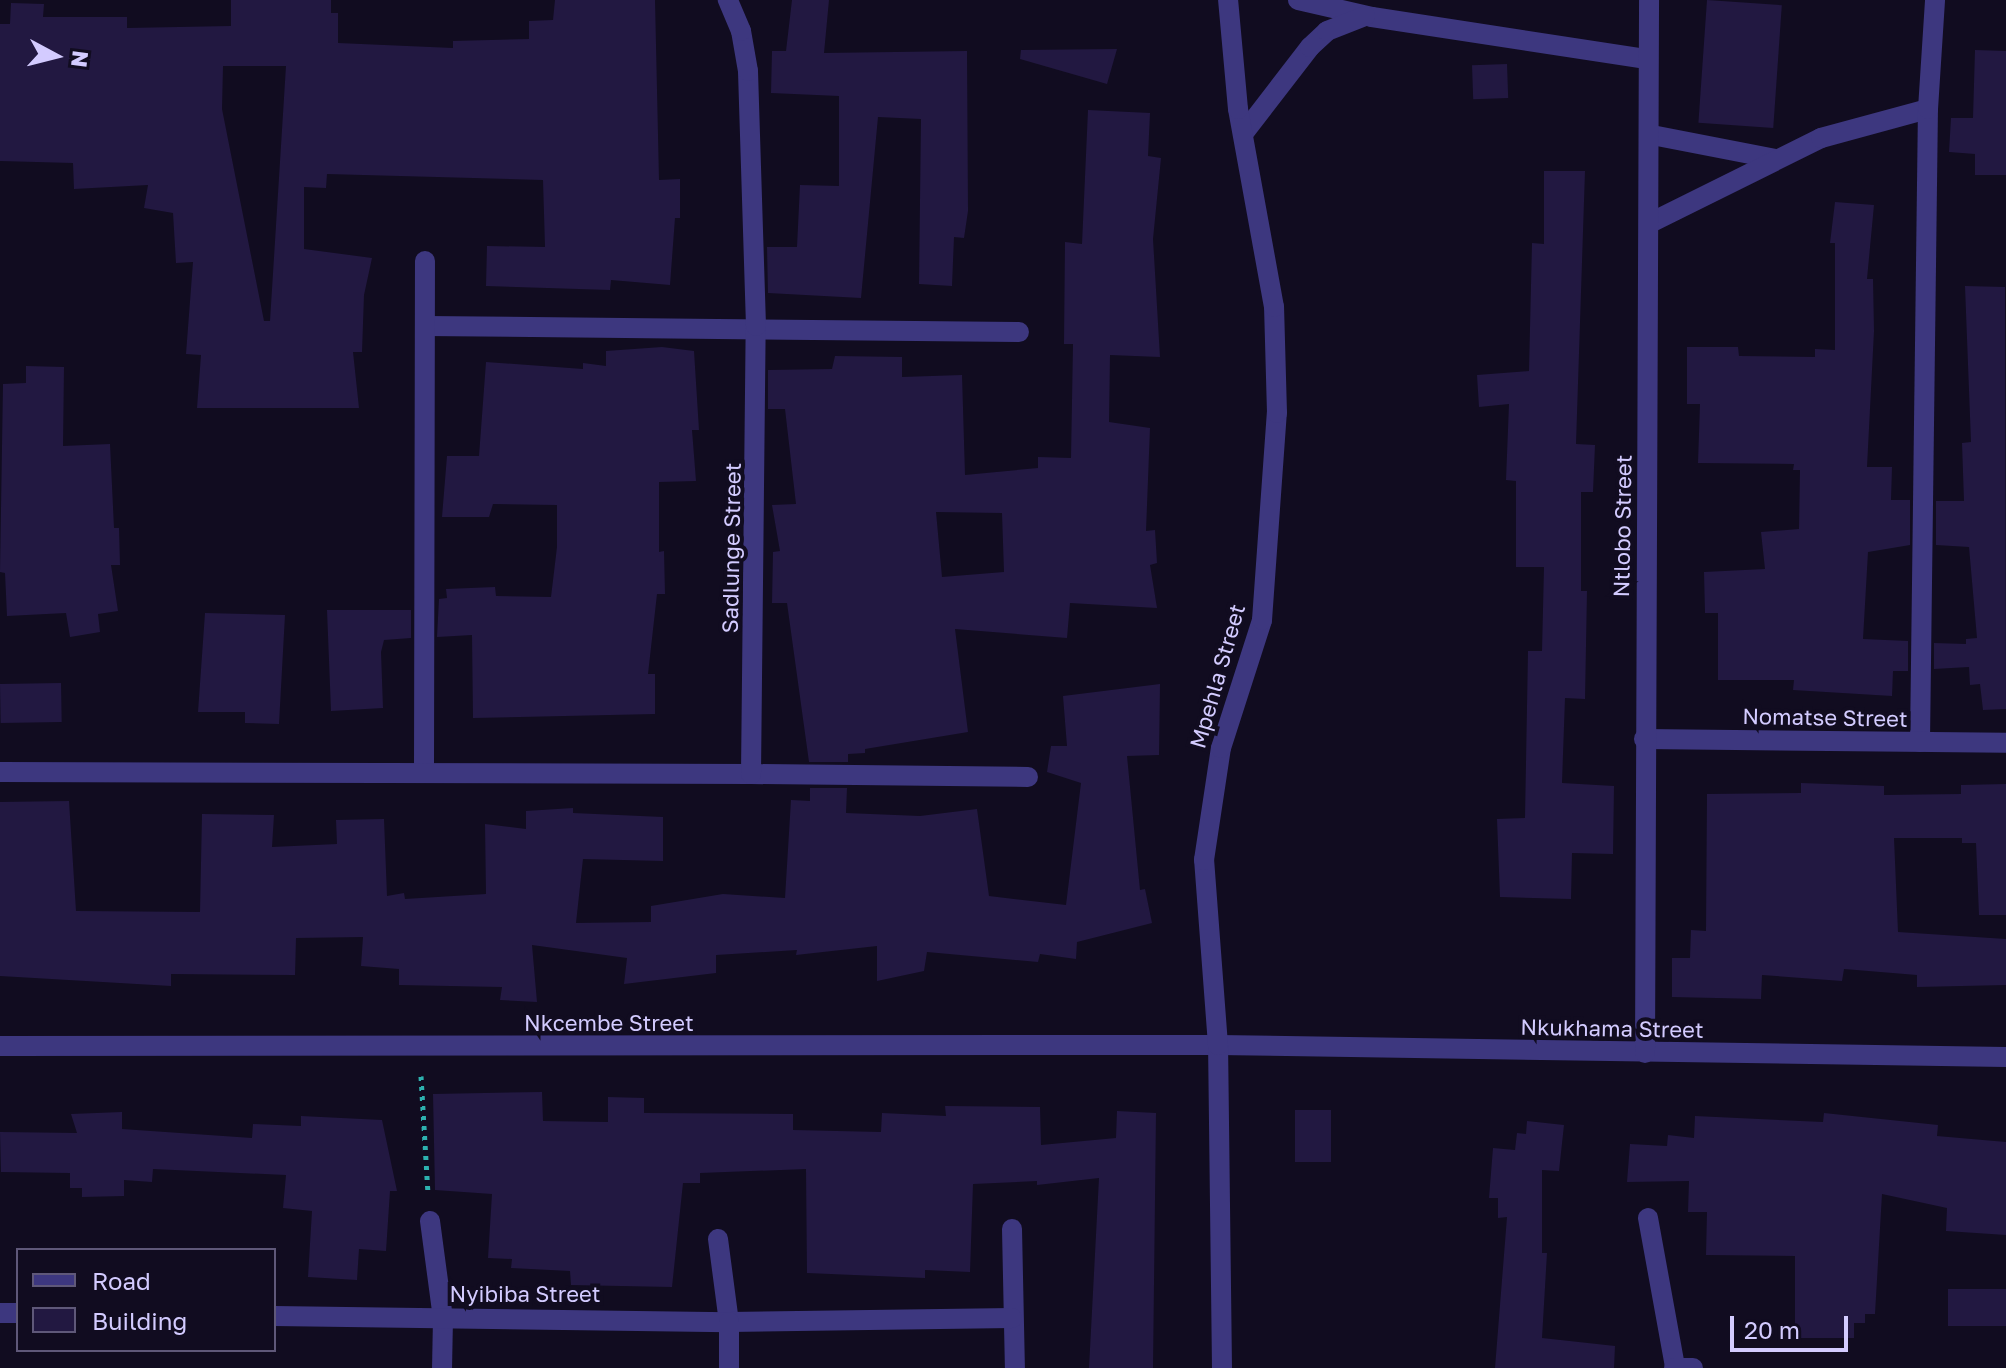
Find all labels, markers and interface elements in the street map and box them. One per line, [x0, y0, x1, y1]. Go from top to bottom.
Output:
north arrow [16, 16, 96, 96]
text: N [66, 49, 95, 69]
street label: Ntlobo Street [1608, 454, 1636, 598]
street label: Sadlunge Street [716, 462, 746, 634]
street label: Mpehla Street [1184, 601, 1250, 751]
street label: Nomatse Street [1742, 702, 1908, 732]
street label: Nkcembe Street [524, 1010, 694, 1036]
street label: Nkukhama Street [1520, 1013, 1704, 1043]
legend [16, 1248, 276, 1352]
text: Road [92, 1266, 151, 1295]
street label: Nyibiba Street [450, 1281, 600, 1307]
scale bar [1734, 1300, 1852, 1350]
text: Building [92, 1306, 187, 1335]
text: 20 m [1744, 1315, 1800, 1344]

